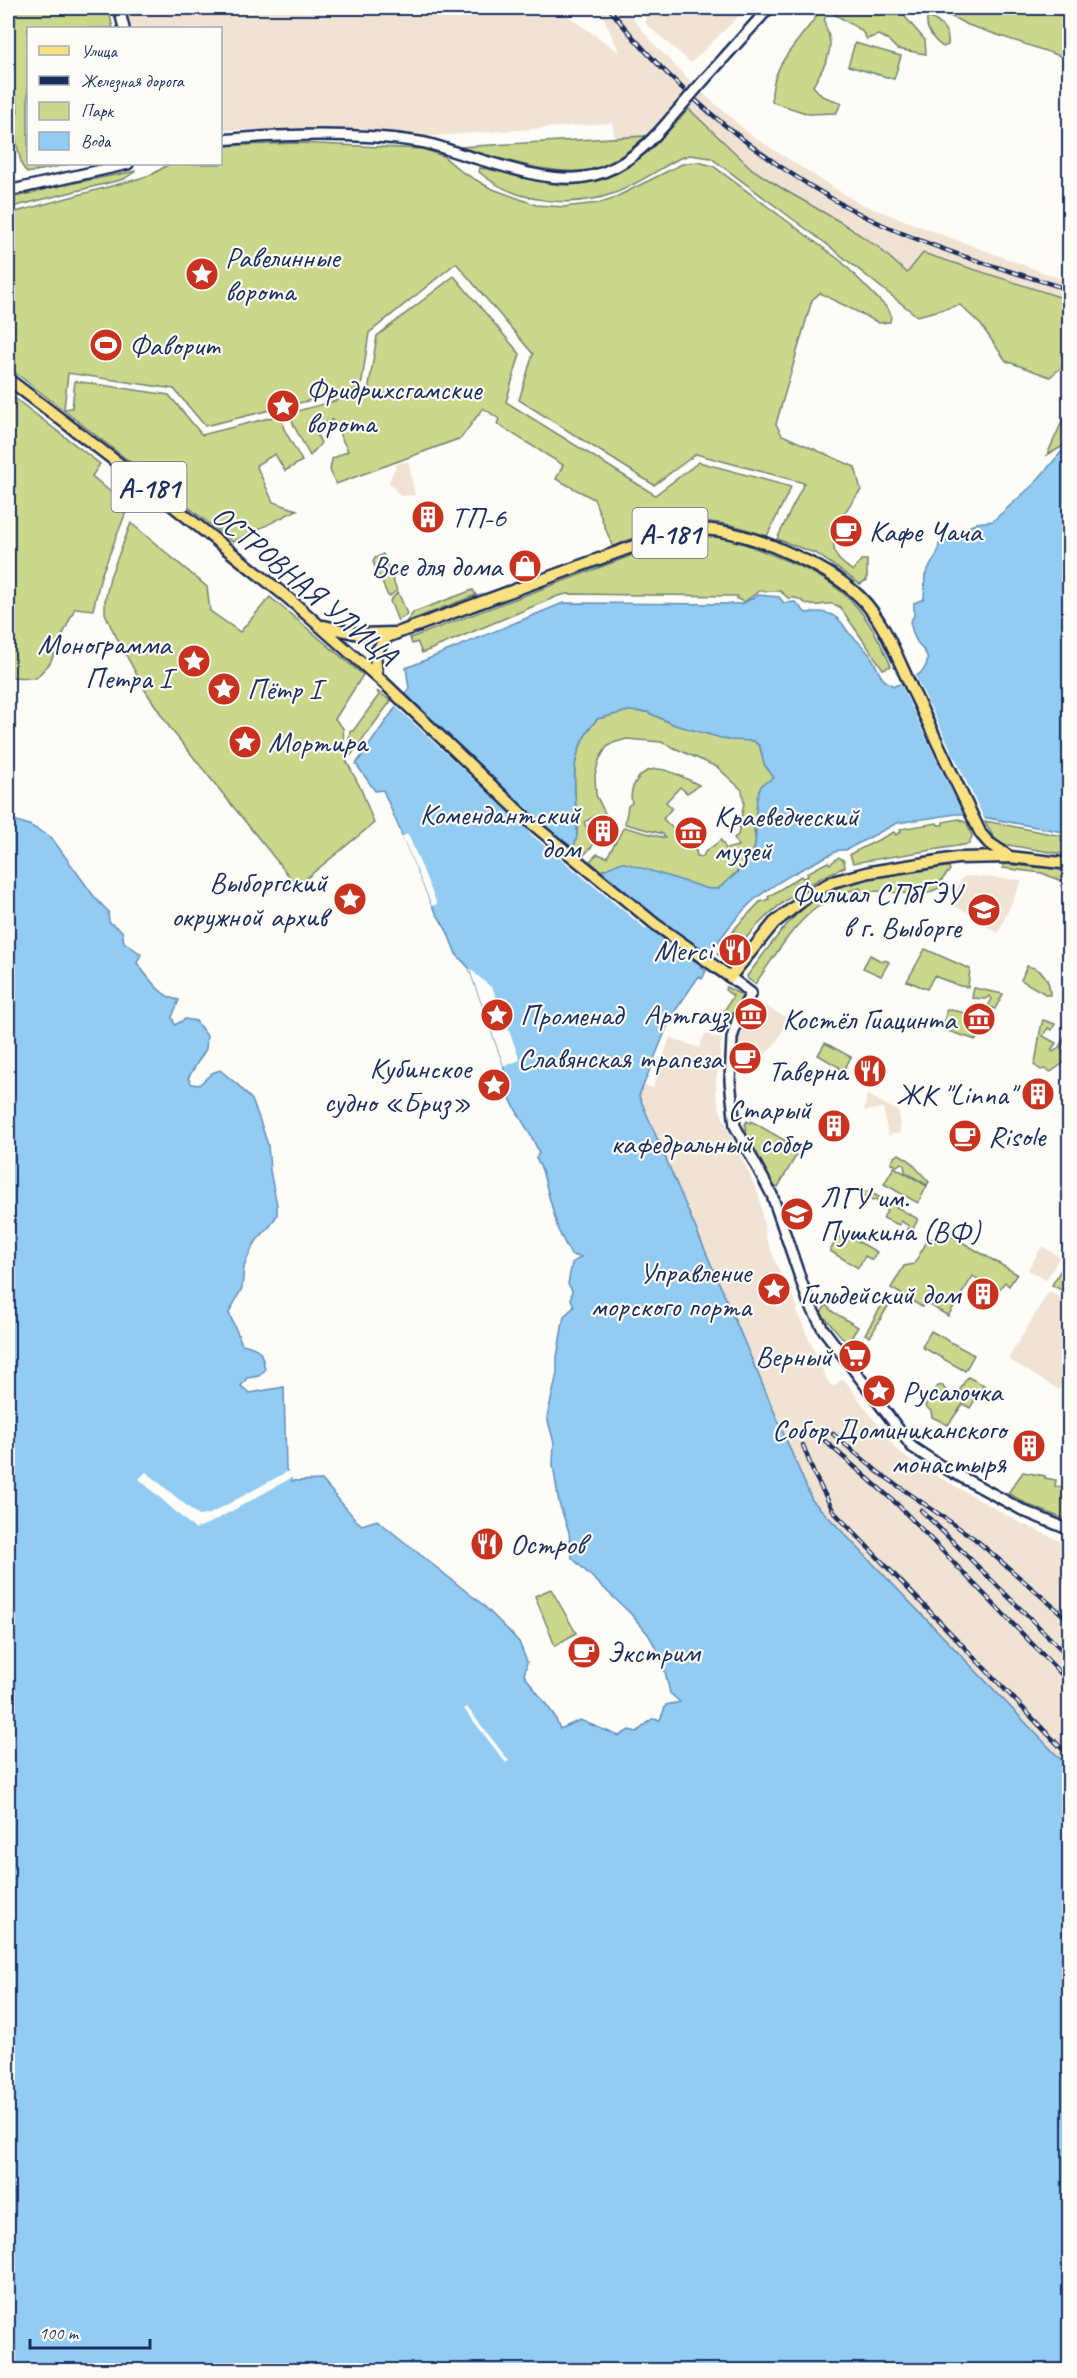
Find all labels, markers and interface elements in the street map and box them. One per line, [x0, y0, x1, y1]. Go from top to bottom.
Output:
legend [27, 27, 222, 165]
text: Улица [81, 40, 118, 62]
text: Железная дорога [81, 70, 185, 93]
text: Парк [81, 100, 115, 122]
text: Вода [81, 130, 112, 152]
place label: Равелинные ворота [225, 238, 342, 310]
place icon: Равелинные ворота [184, 256, 220, 292]
place label: Фаворит [129, 326, 221, 364]
sports icon: Фаворит [88, 327, 124, 363]
place label: Фридрихсгамские ворота [306, 370, 483, 442]
place icon: Фридрихсгамские ворота [265, 388, 301, 424]
road number: А-181 [112, 462, 186, 512]
street label: ОСТРОВНАЯ УЛИЦА [205, 496, 407, 675]
place label: ТП-6 [451, 498, 508, 536]
building icon: ТП-6 [410, 499, 446, 535]
road number: А-181 [632, 508, 708, 558]
place label: Кафе Чача [869, 512, 983, 550]
cafe icon: Кафе Чача [828, 513, 864, 549]
place label: Все для дома [371, 547, 504, 585]
shop icon: Все для дома [507, 548, 543, 584]
place label: Монограмма Петра I [38, 625, 178, 697]
place icon: Монограмма Петра I [176, 643, 212, 679]
place label: Пётр I [247, 670, 328, 708]
place icon: Пётр I [206, 671, 242, 707]
place label: Мортира [268, 723, 370, 761]
place icon: Мортира [227, 724, 263, 760]
place label: Комендантский дом [420, 795, 583, 867]
place label: Краеведческий музей [714, 797, 860, 869]
building icon: Комендантский дом [585, 813, 621, 849]
museum icon: Краеведческий музей [673, 815, 709, 851]
place label: Выборгский окружной архив [171, 863, 333, 935]
place label: Филиал СПбГЭУ в г. Выборге [791, 874, 966, 946]
place icon: Выборгский окружной архив [332, 881, 368, 917]
school or university icon: Филиал СПбГЭУ в г. Выборге [966, 892, 1002, 928]
place label: Merci [654, 931, 715, 969]
restaurant icon: Merci [717, 932, 753, 968]
place label: Артгауз [644, 995, 731, 1033]
place label: Променад [520, 996, 625, 1034]
museum icon: Артгауз [733, 996, 769, 1032]
place icon: Променад [479, 997, 515, 1033]
place label: Костёл Гиацинта [782, 1000, 958, 1038]
museum icon: Костёл Гиацинта [961, 1001, 997, 1037]
place label: Славянская трапеза [517, 1039, 724, 1077]
cafe icon: Славянская трапеза [727, 1040, 763, 1076]
place label: Кубинское судно «Бриз» [324, 1049, 473, 1121]
place label: Таверна [768, 1052, 850, 1090]
restaurant icon: Таверна [852, 1053, 888, 1089]
place icon: Кубинское судно «Бриз» [476, 1067, 512, 1103]
place label: ЖК "Linna" [896, 1075, 1021, 1113]
building icon: ЖК "Linna" [1020, 1076, 1056, 1112]
place label: Старый кафедральный собор [611, 1090, 813, 1162]
building icon: Старый кафедральный собор [816, 1108, 852, 1144]
place label: Risole [988, 1117, 1048, 1155]
cafe icon: Risole [947, 1118, 983, 1154]
place label: ЛГУ им. Пушкина (ВФ) [820, 1178, 982, 1250]
school or university icon: ЛГУ им. Пушкина (ВФ) [779, 1196, 815, 1232]
place label: Управление морского порта [591, 1253, 753, 1325]
place icon: Управление морского порта [756, 1271, 792, 1307]
place label: Гильдейский дом [800, 1275, 963, 1313]
building icon: Гильдейский дом [965, 1276, 1001, 1312]
place label: Верный [755, 1337, 833, 1375]
supermarket icon: Верный [837, 1338, 873, 1374]
place label: Русалочка [902, 1372, 1004, 1410]
place icon: Русалочка [861, 1373, 897, 1409]
place label: Собор Доминиканского монастыря [772, 1410, 1009, 1482]
building icon: Собор Доминиканского монастыря [1011, 1428, 1047, 1464]
place label: Остров [510, 1525, 592, 1563]
restaurant icon: Остров [469, 1526, 505, 1562]
place label: Экстрим [607, 1633, 702, 1671]
cafe icon: Экстрим [566, 1634, 602, 1670]
scale bar [30, 2312, 150, 2350]
text: 100 m [39, 2322, 80, 2344]

